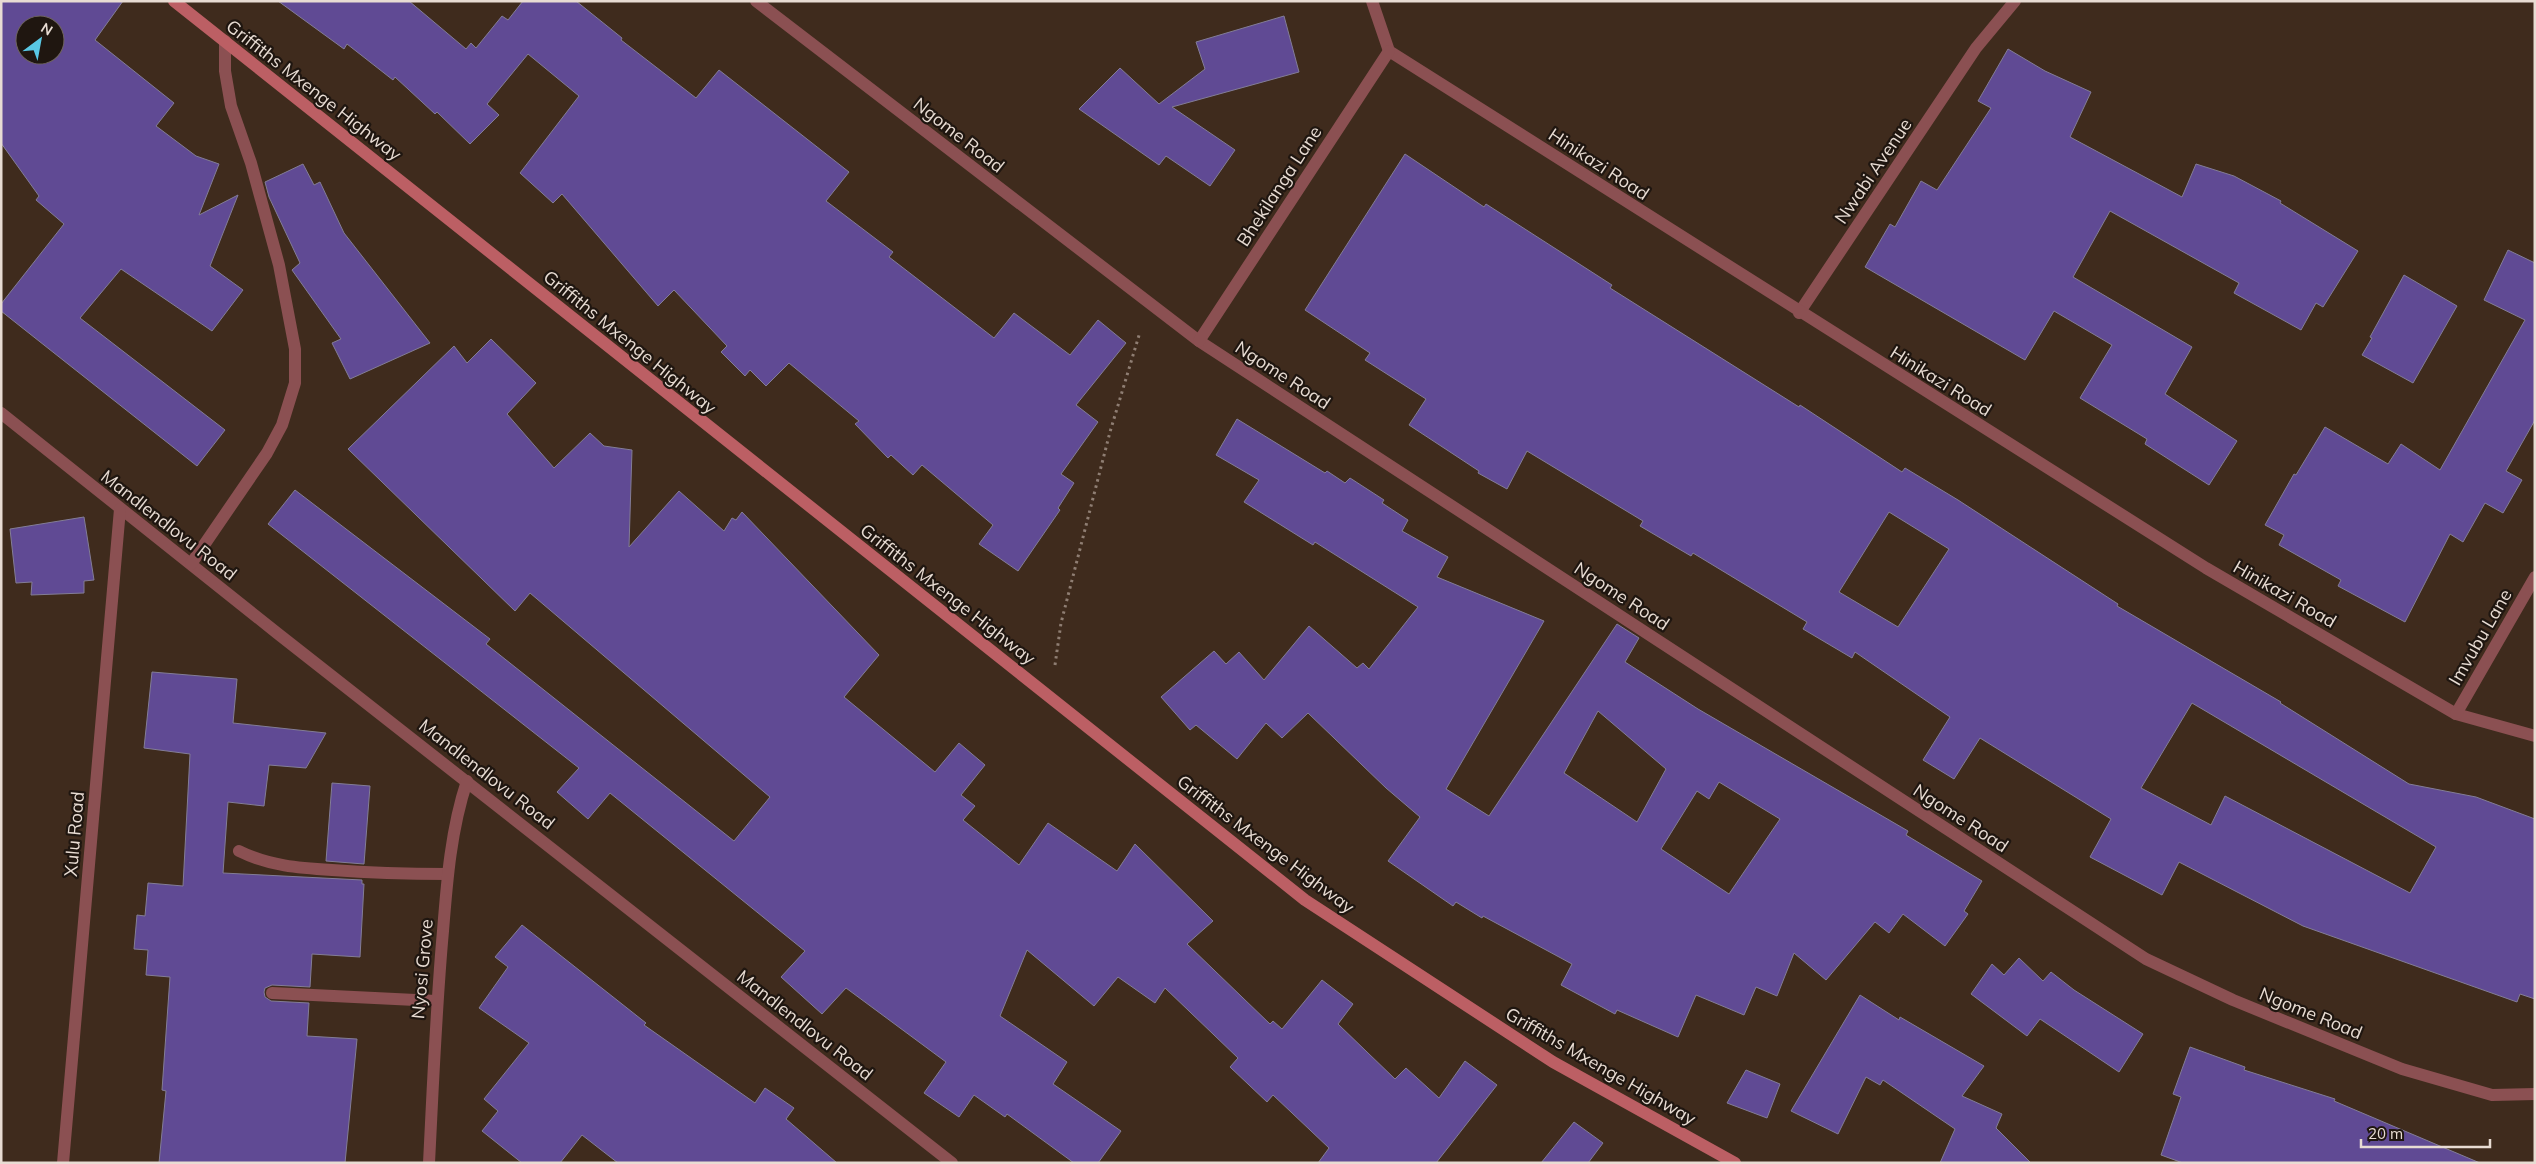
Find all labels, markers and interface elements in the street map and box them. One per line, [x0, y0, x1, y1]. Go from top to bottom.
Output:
street label: Griffiths Mxenge Highway [222, 14, 407, 166]
north arrow [15, 15, 65, 65]
text: N [38, 19, 56, 39]
street label: Ngome Road [909, 92, 1009, 178]
street label: Nwabi Avenue [1829, 114, 1917, 228]
street label: Bhekilanga Lane [1231, 121, 1327, 251]
street label: Hinikazi Road [1544, 123, 1654, 205]
street label: Griffiths Mxenge Highway [539, 265, 722, 419]
street label: Ngome Road [1231, 336, 1335, 414]
street label: Hinikazi Road [1886, 341, 1996, 421]
street label: Mandlendlovu Road [96, 465, 242, 585]
street label: Griffiths Mxenge Highway [856, 518, 1041, 670]
street label: Hinikazi Road [2229, 555, 2341, 633]
street label: Ngome Road [1570, 557, 1674, 635]
street label: Imvubu Lane [2443, 585, 2517, 689]
street label: Mandlendlovu Road [414, 714, 560, 834]
street label: Griffiths Mxenge Highway [1173, 770, 1360, 919]
street label: Ngome Road [1909, 779, 2013, 857]
street label: Xulu Road [59, 790, 89, 878]
street label: Nyosi Grove [406, 918, 438, 1020]
street label: Mandlendlovu Road [732, 965, 878, 1085]
street label: Ngome Road [2256, 982, 2366, 1044]
street label: Griffiths Mxenge Highway [1502, 1002, 1701, 1130]
scale bar [2361, 1116, 2490, 1148]
text: 20 m [2368, 1124, 2403, 1143]

